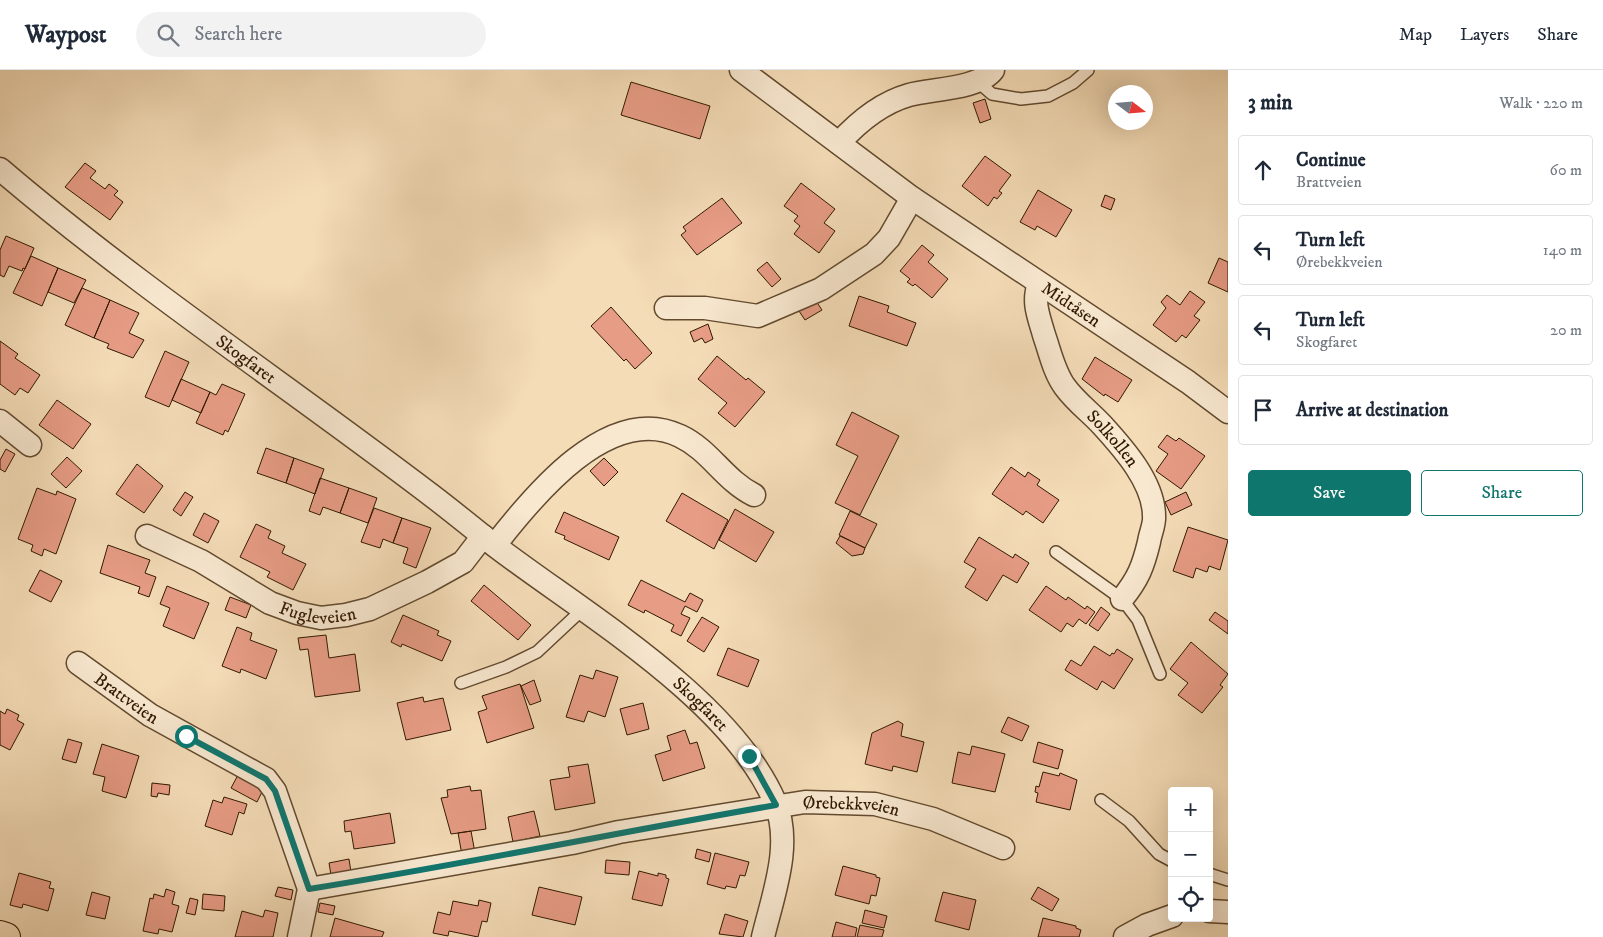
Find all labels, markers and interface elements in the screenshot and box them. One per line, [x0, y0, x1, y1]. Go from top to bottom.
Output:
search box [136, 12, 486, 57]
text: Waypost [25, 20, 106, 50]
icon: search [154, 21, 182, 49]
text: Search here [194, 23, 282, 46]
text: Map [1399, 24, 1432, 46]
text: Layers [1460, 24, 1509, 46]
text: Share [1537, 24, 1578, 46]
north arrow [1108, 85, 1153, 130]
text: 3 min [1248, 90, 1293, 116]
text: Walk · 220 m [1499, 93, 1583, 113]
text: Continue [1296, 149, 1366, 172]
icon: ahead [1249, 156, 1277, 184]
text: 60 m [1550, 160, 1582, 180]
text: Brattveien [1296, 172, 1362, 192]
text: Turn left [1296, 229, 1365, 252]
icon: left [1249, 236, 1277, 264]
text: 140 m [1543, 240, 1582, 260]
text: Ørebekkveien [1296, 252, 1383, 272]
street label: Midtåsen [1037, 277, 1105, 333]
text: Turn left [1296, 309, 1365, 332]
icon: left [1249, 316, 1277, 344]
text: 20 m [1550, 320, 1582, 340]
street label: Skogfaret [211, 331, 280, 389]
text: Skogfaret [1296, 332, 1357, 352]
icon: arrive [1249, 396, 1277, 424]
text: Arrive at destination [1296, 399, 1448, 422]
street label: Solkollen [1082, 406, 1143, 472]
button: Save [1248, 470, 1411, 516]
button: Share [1421, 470, 1583, 516]
street label: Fugleveien [276, 597, 359, 630]
street label: Brattveien [90, 668, 163, 730]
street label: Skogfaret [668, 673, 733, 737]
route start [175, 725, 198, 748]
route end [738, 745, 761, 768]
map controls [1168, 787, 1213, 922]
button: + [1168, 787, 1213, 832]
street label: Ørebekkveien [802, 792, 902, 822]
button: − [1168, 832, 1213, 877]
button: locate [1168, 877, 1213, 922]

